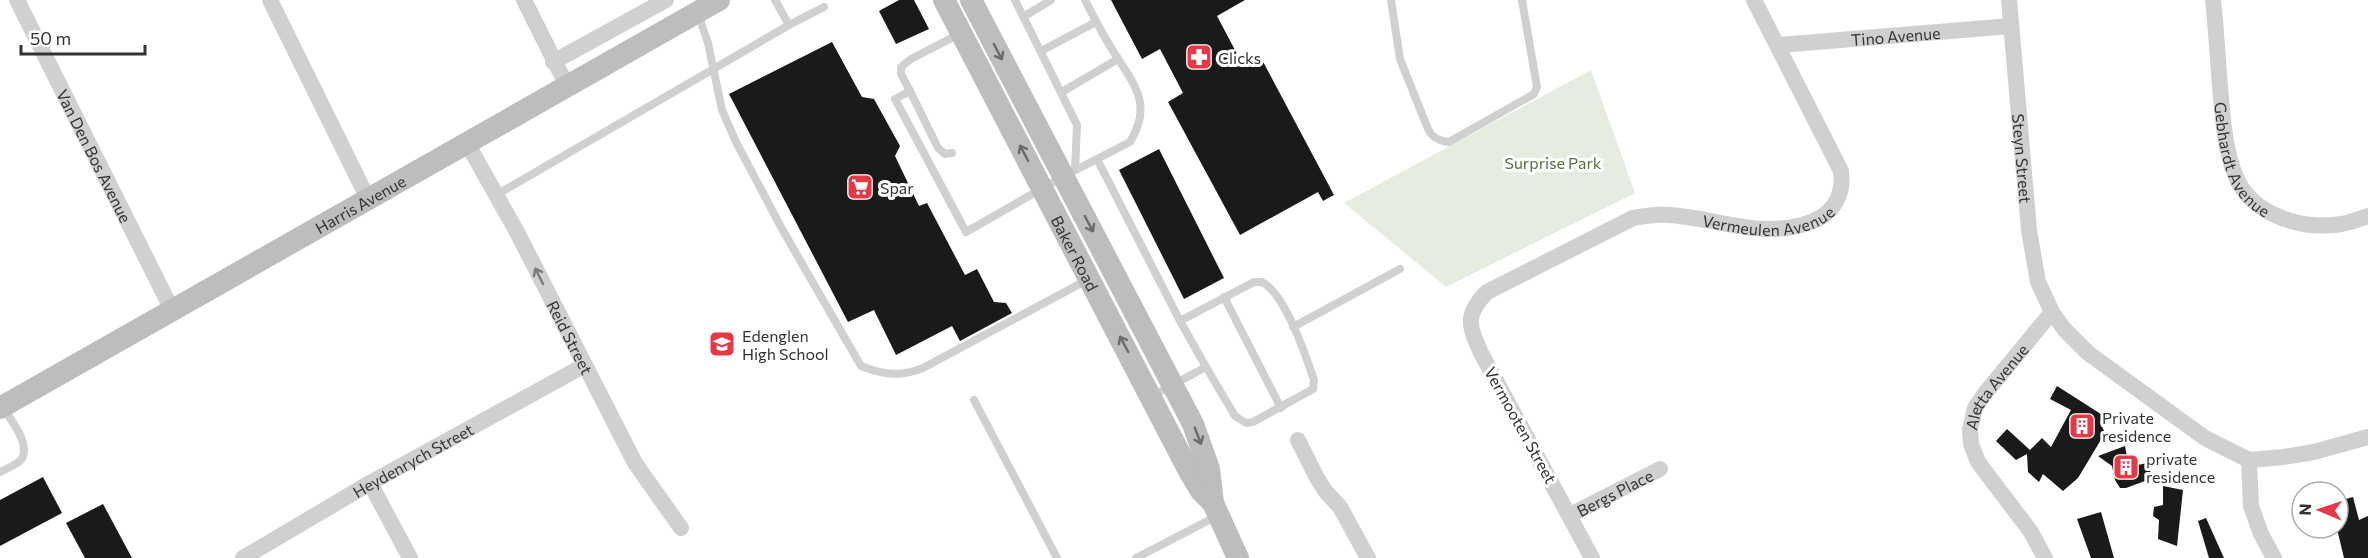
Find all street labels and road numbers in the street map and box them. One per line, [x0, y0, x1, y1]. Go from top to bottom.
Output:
street label: Tino Avenue [1850, 22, 1941, 49]
street label: Van Den Bos Avenue [54, 86, 136, 226]
street label: Gebhardt Avenue [2212, 101, 2274, 220]
street label: Steyn Street [2009, 113, 2036, 204]
street label: Harris Avenue [311, 170, 409, 237]
street label: Vermeulen Avenue [1701, 202, 1838, 239]
street label: Baker Road [1048, 212, 1103, 294]
street label: Reid Street [544, 297, 598, 378]
street label: Aletta Avenue [1961, 340, 2032, 432]
street label: Vermooten Street [1481, 364, 1561, 487]
street label: Heydenrych Street [349, 419, 477, 501]
street label: Bergs Place [1573, 465, 1656, 520]

